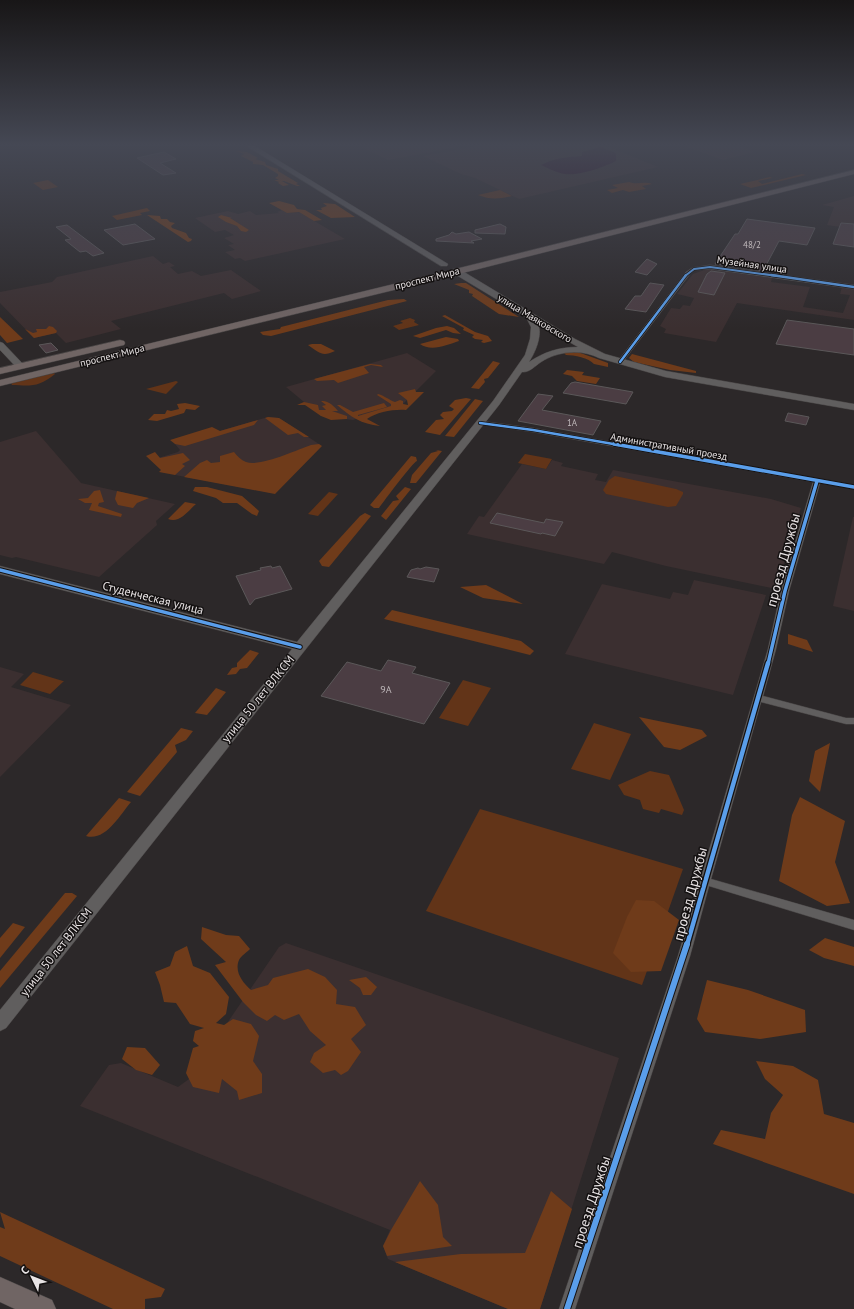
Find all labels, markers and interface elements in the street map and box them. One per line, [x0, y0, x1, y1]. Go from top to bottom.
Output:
house number: 48/2 [743, 239, 761, 250]
street label: Музейная улица [716, 253, 788, 276]
street label: проспект Мира [394, 264, 461, 293]
street label: улица Маяковского [495, 291, 574, 346]
street label: проспект Мира [79, 341, 146, 370]
house number: 1А [567, 417, 578, 428]
street label: Административный проезд [610, 430, 729, 463]
street label: проезд Дружбы [762, 511, 804, 609]
street label: Студенческая улица [101, 578, 205, 617]
street label: улица 50 лет ВЛКСМ [218, 652, 297, 745]
house number: 9А [380, 683, 392, 696]
street label: проезд Дружбы [669, 845, 711, 943]
street label: улица 50 лет ВЛКСМ [17, 905, 95, 999]
street label: проезд Дружбы [568, 1154, 614, 1250]
north arrow [12, 1257, 52, 1297]
text: С [17, 1263, 32, 1277]

